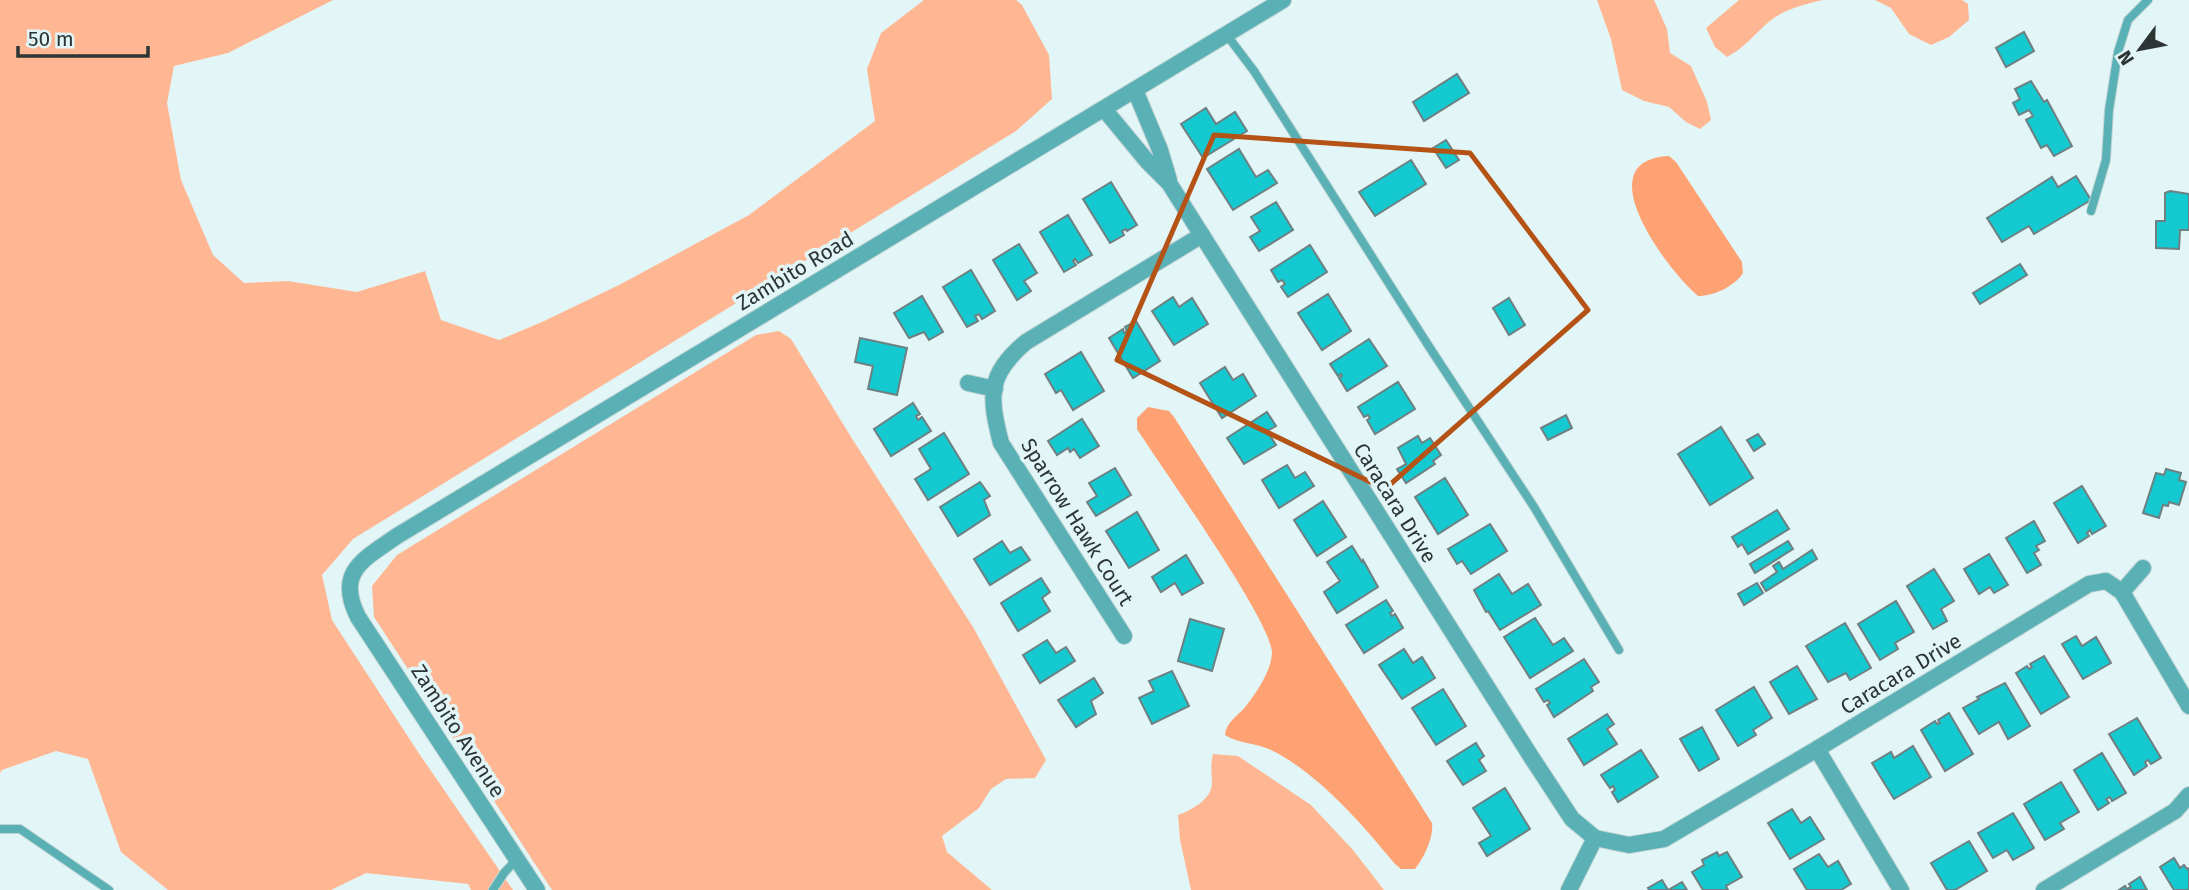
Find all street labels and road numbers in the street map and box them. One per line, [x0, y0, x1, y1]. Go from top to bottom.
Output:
street label: Zambito Road [732, 226, 858, 316]
street label: Sparrow Hawk Court [1015, 434, 1139, 611]
street label: Caracara Drive [1348, 438, 1442, 568]
street label: Caracara Drive [1836, 628, 1966, 720]
street label: Zambito Avenue [405, 660, 511, 802]

